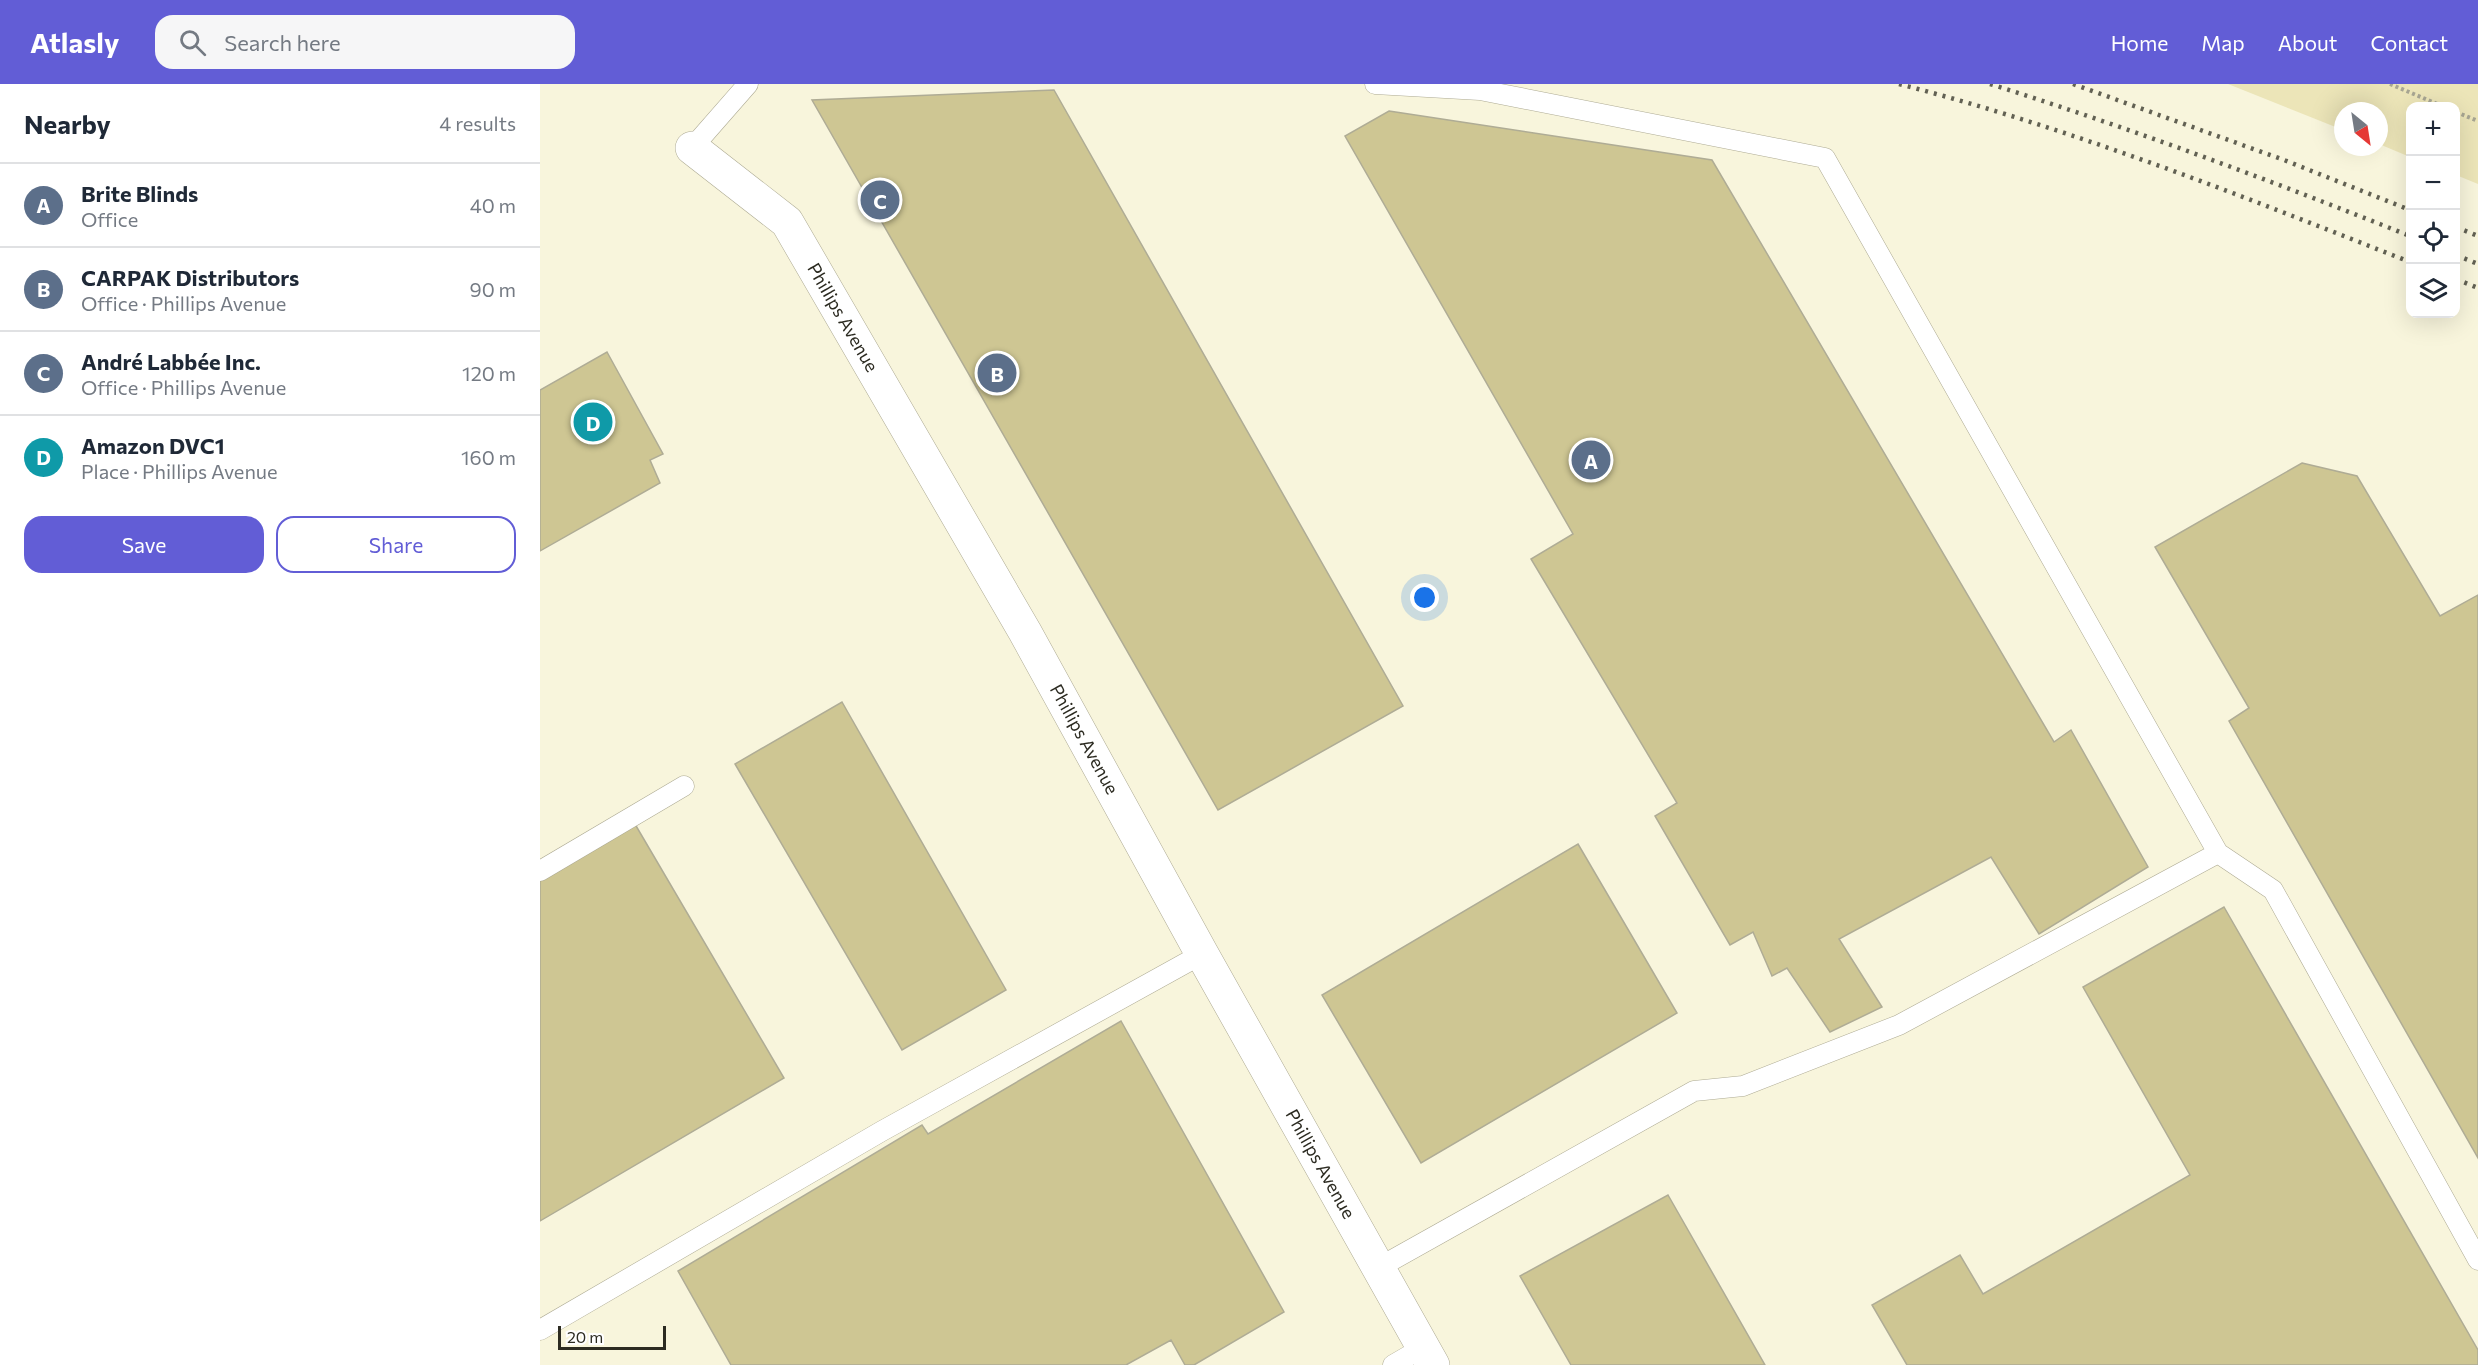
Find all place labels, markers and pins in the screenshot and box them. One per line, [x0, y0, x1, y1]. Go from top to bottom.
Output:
pin: C [860, 178, 900, 222]
pin: B [978, 350, 1016, 396]
pin: D [574, 400, 612, 444]
pin: A [1572, 438, 1610, 482]

